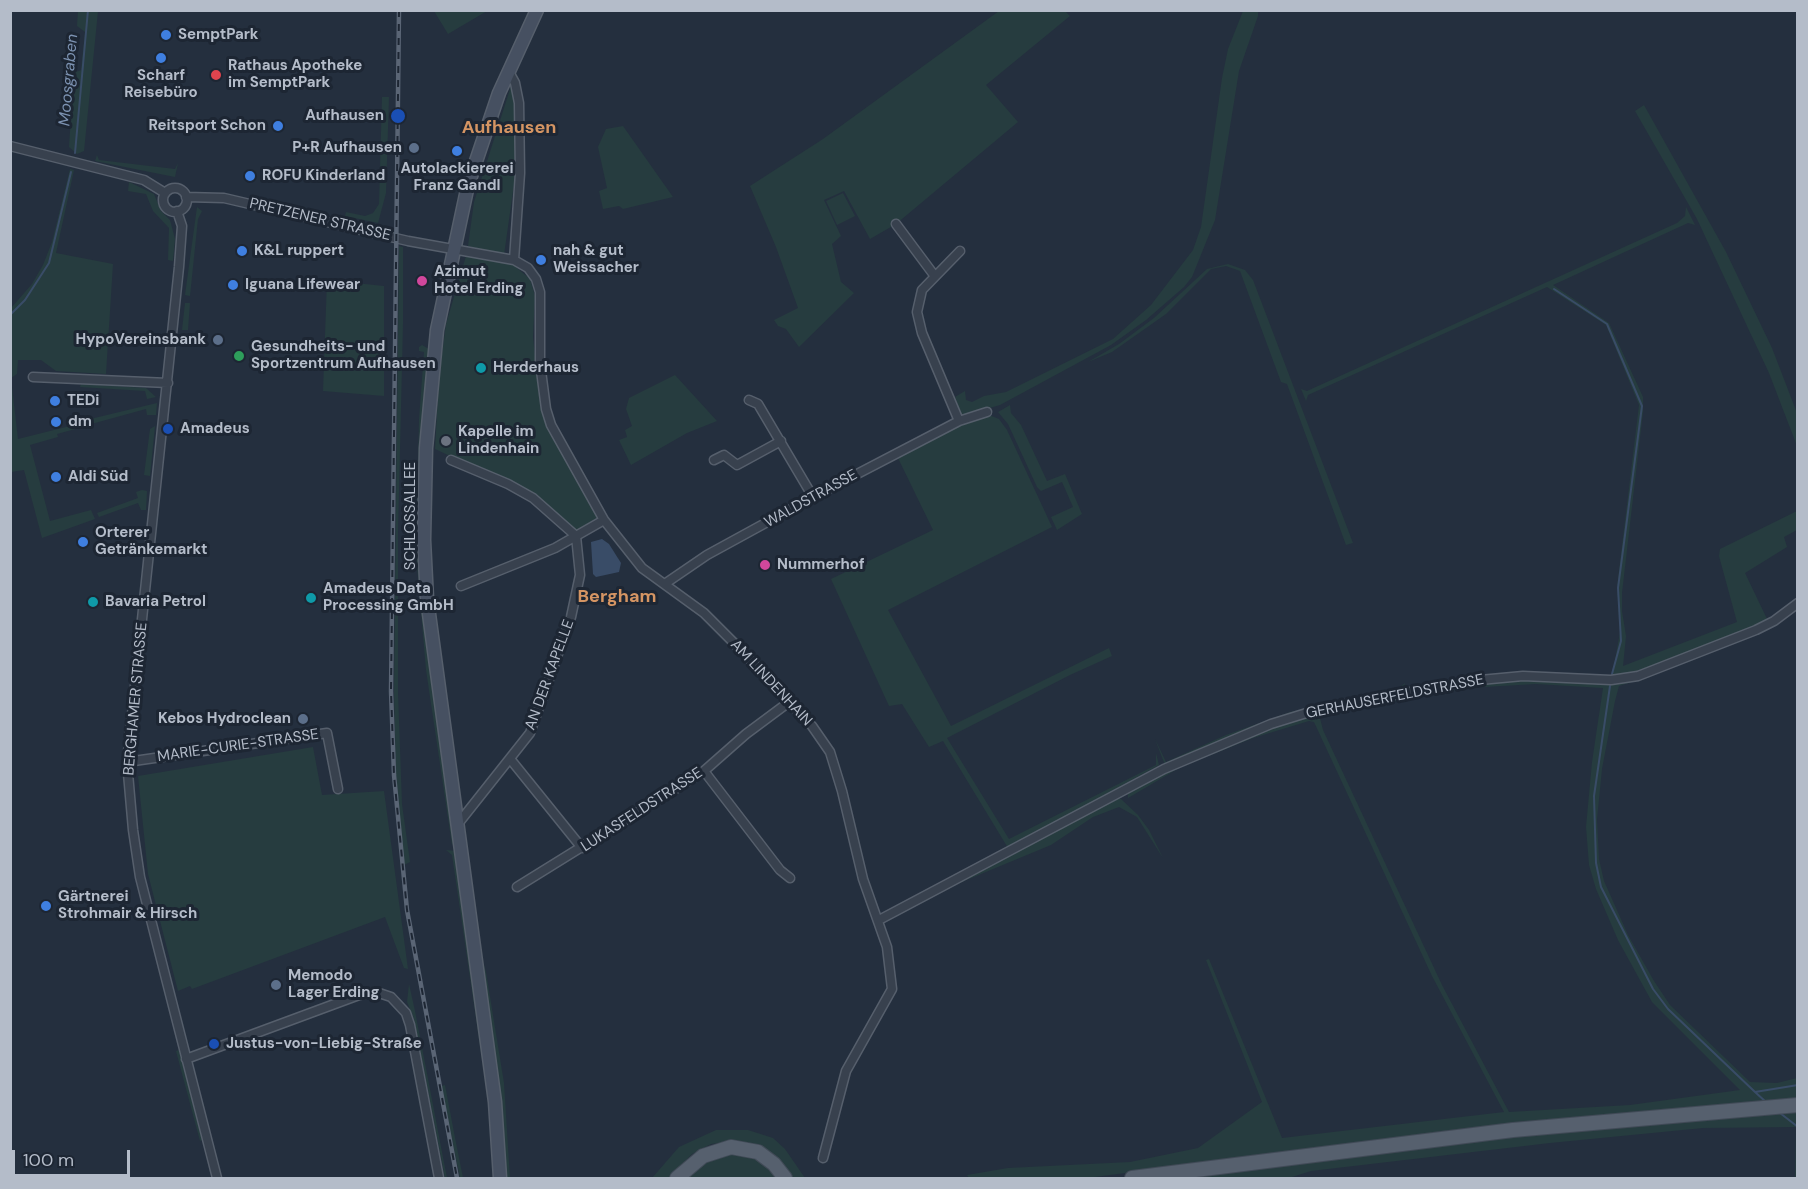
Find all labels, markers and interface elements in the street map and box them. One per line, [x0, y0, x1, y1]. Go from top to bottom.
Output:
place label: SemptPark [178, 26, 259, 44]
marker: SemptPark [159, 28, 173, 42]
water label: Moosgraben [55, 33, 83, 127]
marker: Scharf Reisebüro [154, 51, 168, 65]
place label: Rathaus Apotheke im SemptPark [228, 57, 362, 92]
place label: Scharf Reisebüro [124, 67, 198, 102]
marker: Rathaus Apotheke im SemptPark [209, 68, 223, 82]
place label: Aufhausen [305, 107, 384, 125]
marker: Aufhausen [389, 107, 407, 125]
place label: Reitsport Schon [148, 117, 266, 135]
district label: Aufhausen [462, 117, 556, 139]
marker: Reitsport Schon [271, 119, 285, 133]
place label: P+R Aufhausen [292, 139, 402, 157]
marker: P+R Aufhausen [407, 141, 421, 155]
marker: Autolackiererei Franz Gandl [450, 144, 464, 158]
place label: Autolackiererei Franz Gandl [400, 160, 514, 195]
place label: ROFU Kinderland [262, 167, 385, 185]
marker: ROFU Kinderland [243, 169, 257, 183]
street label: PRETZENER STRASSE [248, 195, 392, 245]
place label: K&L ruppert [254, 242, 344, 260]
place label: nah & gut Weissacher [553, 242, 639, 277]
marker: K&L ruppert [235, 244, 249, 258]
marker: nah & gut Weissacher [534, 253, 548, 267]
place label: Azimut Hotel Erding [434, 263, 523, 298]
marker: Azimut Hotel Erding [415, 274, 429, 288]
place label: Iguana Lifewear [245, 276, 360, 294]
marker: Iguana Lifewear [226, 278, 240, 292]
place label: HypoVereinsbank [76, 331, 206, 349]
marker: HypoVereinsbank [211, 333, 225, 347]
place label: Gesundheits- und Sportzentrum Aufhausen [251, 338, 436, 373]
marker: Gesundheits- und Sportzentrum Aufhausen [232, 349, 246, 363]
place label: Herderhaus [493, 359, 579, 377]
marker: Herderhaus [474, 361, 488, 375]
place label: TEDi [67, 392, 99, 410]
marker: TEDi [48, 394, 62, 408]
place label: dm [68, 413, 92, 431]
marker: dm [49, 415, 63, 429]
place label: Amadeus [180, 420, 250, 438]
marker: Amadeus [161, 422, 175, 436]
place label: Kapelle im Lindenhain [458, 423, 539, 458]
marker: Kapelle im Lindenhain [439, 434, 453, 448]
street label: SCHLOSSALLEE [402, 462, 420, 570]
street label: WALDSTRASSE [761, 466, 861, 532]
place label: Aldi Süd [68, 468, 128, 486]
marker: Aldi Süd [49, 470, 63, 484]
place label: Orterer Getränkemarkt [95, 524, 208, 559]
marker: Orterer Getränkemarkt [76, 535, 90, 549]
place label: Nummerhof [777, 556, 865, 574]
marker: Nummerhof [758, 558, 772, 572]
place label: Amadeus Data Processing GmbH [323, 580, 454, 615]
district label: Bergham [578, 586, 656, 608]
marker: Amadeus Data Processing GmbH [304, 591, 318, 605]
place label: Bavaria Petrol [105, 593, 206, 611]
marker: Bavaria Petrol [86, 595, 100, 609]
street label: AN DER KAPELLE [522, 617, 578, 733]
street label: BERGHAMER STRASSE [120, 622, 152, 776]
street label: AM LINDENHAIN [726, 636, 816, 730]
street label: GERHAUSERFELDSTRASSE [1305, 671, 1485, 723]
place label: Kebos Hydroclean [158, 710, 291, 728]
marker: Kebos Hydroclean [296, 712, 310, 726]
street label: MARIE-CURIE-STRASSE [156, 726, 320, 766]
street label: LUKASFELDSTRASSE [578, 764, 706, 856]
place label: Gärtnerei Strohmair & Hirsch [58, 888, 197, 923]
marker: Gärtnerei Strohmair & Hirsch [39, 899, 53, 913]
place label: Memodo Lager Erding [288, 967, 379, 1002]
marker: Memodo Lager Erding [269, 978, 283, 992]
place label: Justus-von-Liebig-Straße [226, 1035, 422, 1053]
marker: Justus-von-Liebig-Straße [207, 1037, 221, 1051]
scale bar [15, 1138, 134, 1176]
text: 100 m [23, 1148, 74, 1172]

